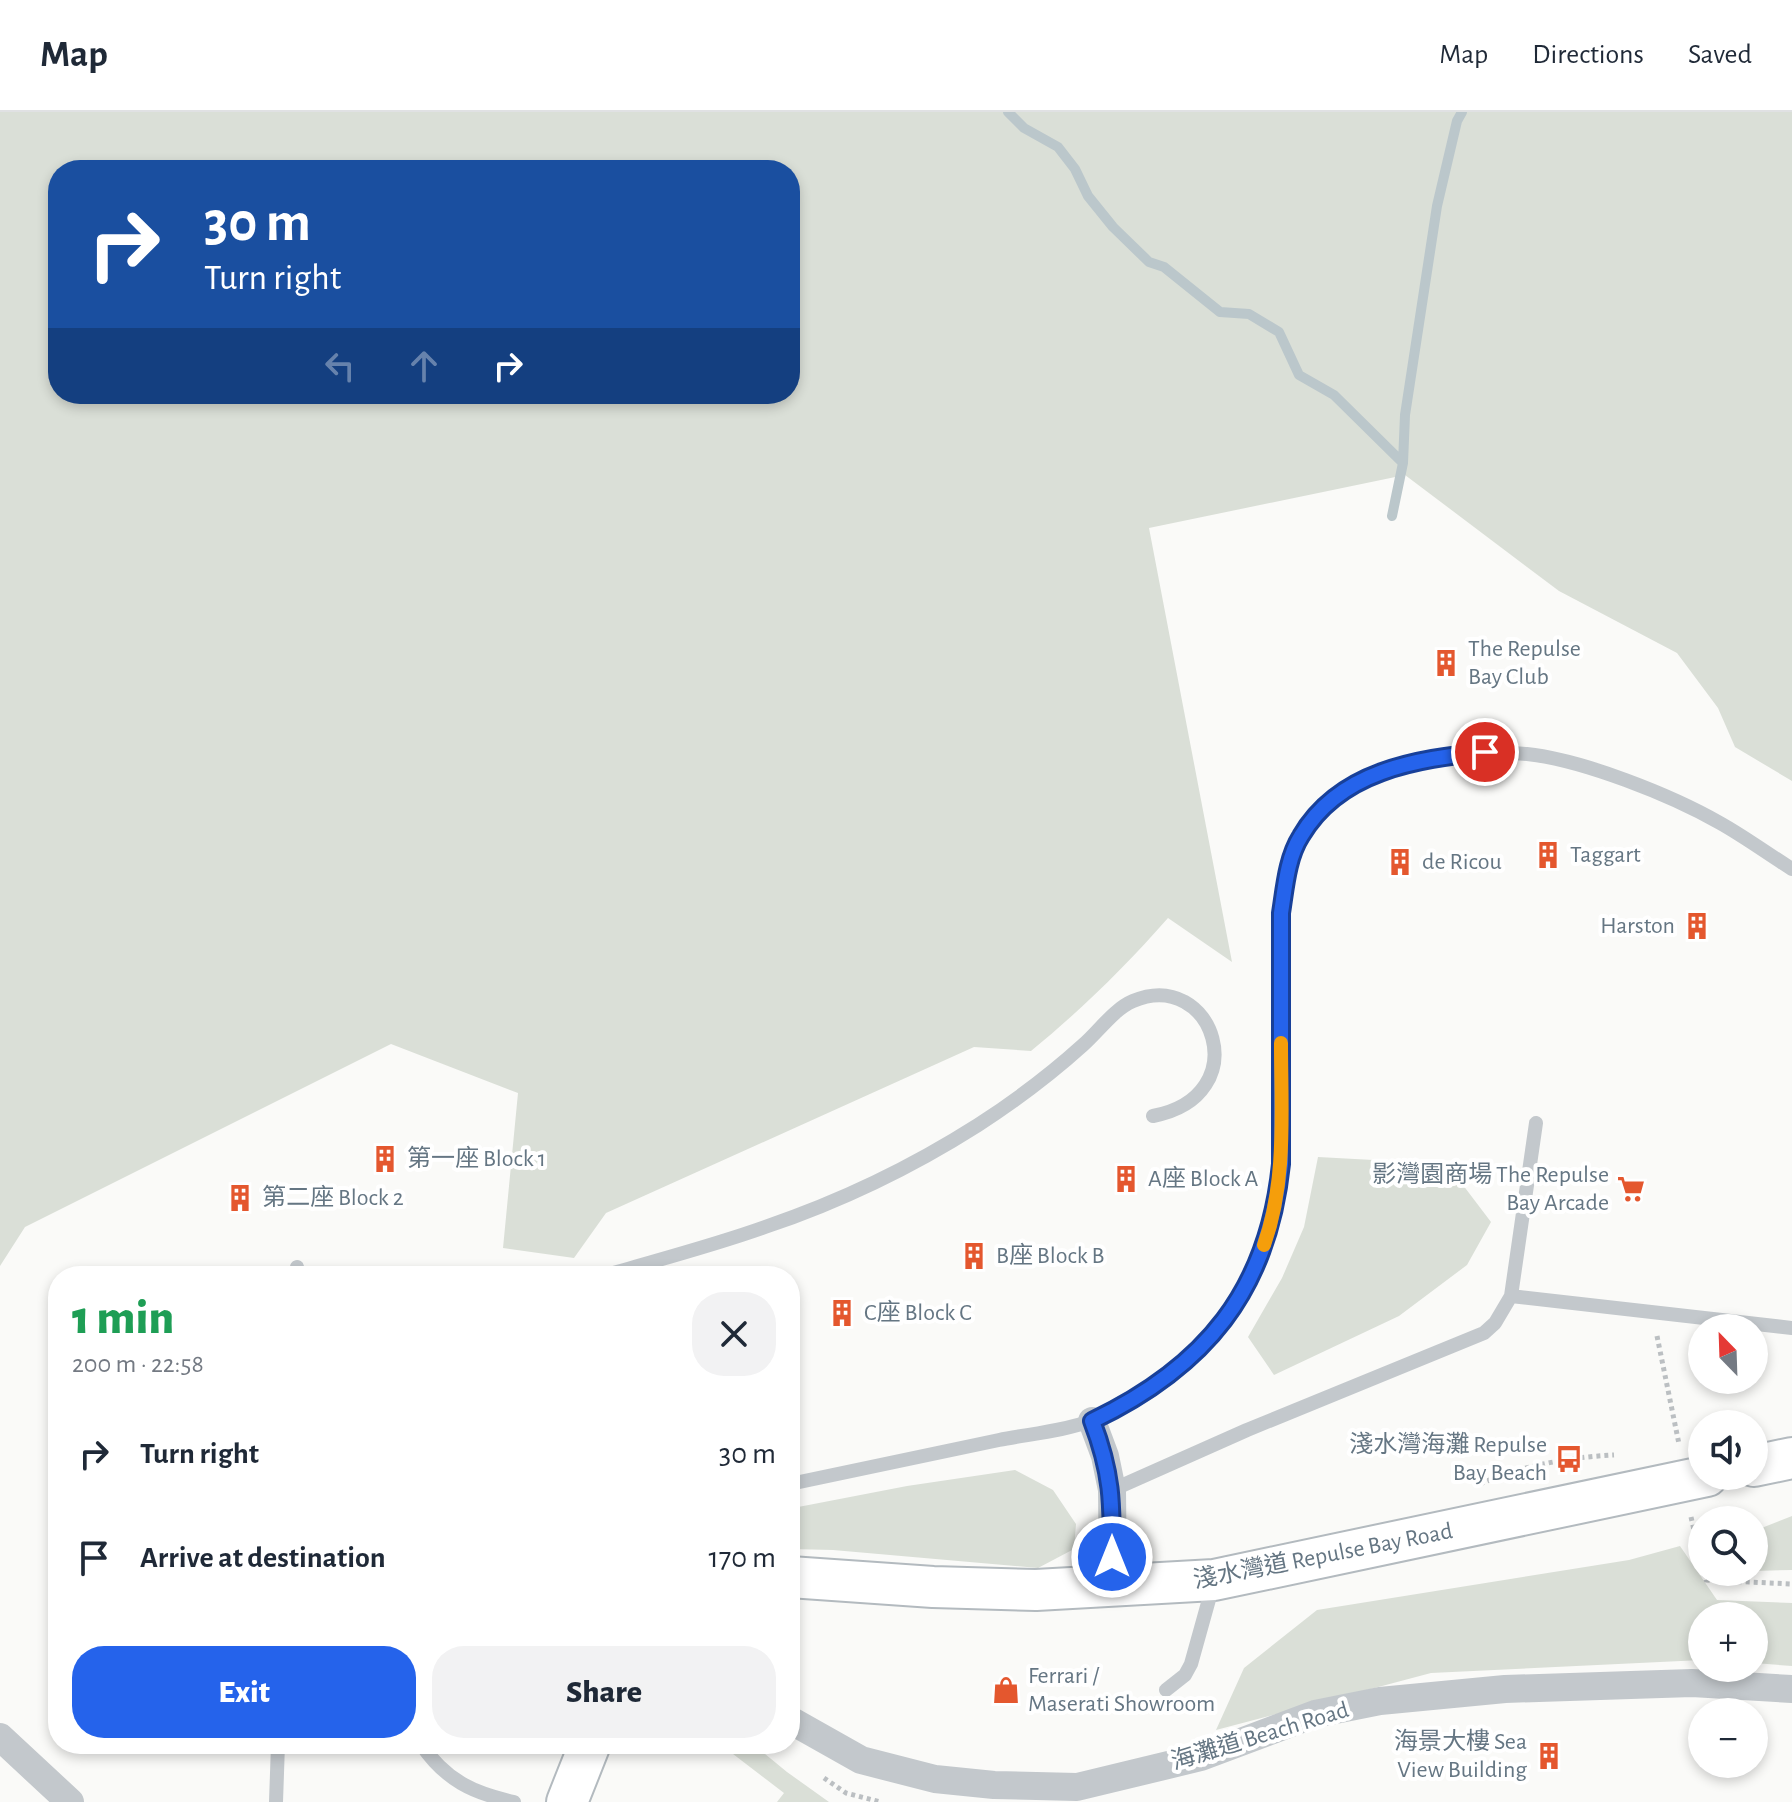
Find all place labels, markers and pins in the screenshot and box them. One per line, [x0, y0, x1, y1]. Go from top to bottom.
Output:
place label: The Repulse Bay Club [1468, 637, 1581, 689]
building icon: The Repulse Bay Club [1431, 648, 1461, 678]
pin [1451, 718, 1519, 786]
building icon: Taggart [1533, 840, 1563, 870]
place label: Taggart [1570, 843, 1641, 867]
building icon: de Ricou [1385, 847, 1415, 877]
place label: de Ricou [1422, 850, 1502, 874]
building icon: Harston [1682, 911, 1712, 941]
place label: Harston [1600, 914, 1675, 938]
building icon: 第一座 Block 1 [370, 1144, 400, 1174]
place label: 第一座 Block 1 [407, 1145, 546, 1171]
place label: 影灣園商場 The Repulse Bay Arcade [1372, 1161, 1609, 1215]
building icon: A座 Block A [1111, 1164, 1141, 1194]
place label: A座 Block A [1148, 1165, 1259, 1191]
supermarket icon: 影灣園商場 The Repulse Bay Arcade [1616, 1174, 1646, 1204]
building icon: 第二座 Block 2 [225, 1183, 255, 1213]
place label: 第二座 Block 2 [262, 1184, 404, 1210]
building icon: B座 Block B [959, 1241, 989, 1271]
place label: B座 Block B [996, 1242, 1104, 1268]
building icon: C座 Block C [827, 1298, 857, 1328]
place label: C座 Block C [864, 1299, 972, 1325]
place label: 淺水灣海灘 Repulse Bay Beach [1349, 1431, 1547, 1485]
bus stop icon: 淺水灣海灘 Repulse Bay Beach [1554, 1444, 1584, 1474]
place label: Ferrari / Maserati Showroom [1028, 1664, 1215, 1716]
shop icon: Ferrari / Maserati Showroom [991, 1675, 1021, 1705]
place label: 海景大樓 Sea View Building [1394, 1728, 1527, 1782]
building icon: 海景大樓 Sea View Building [1534, 1741, 1564, 1771]

